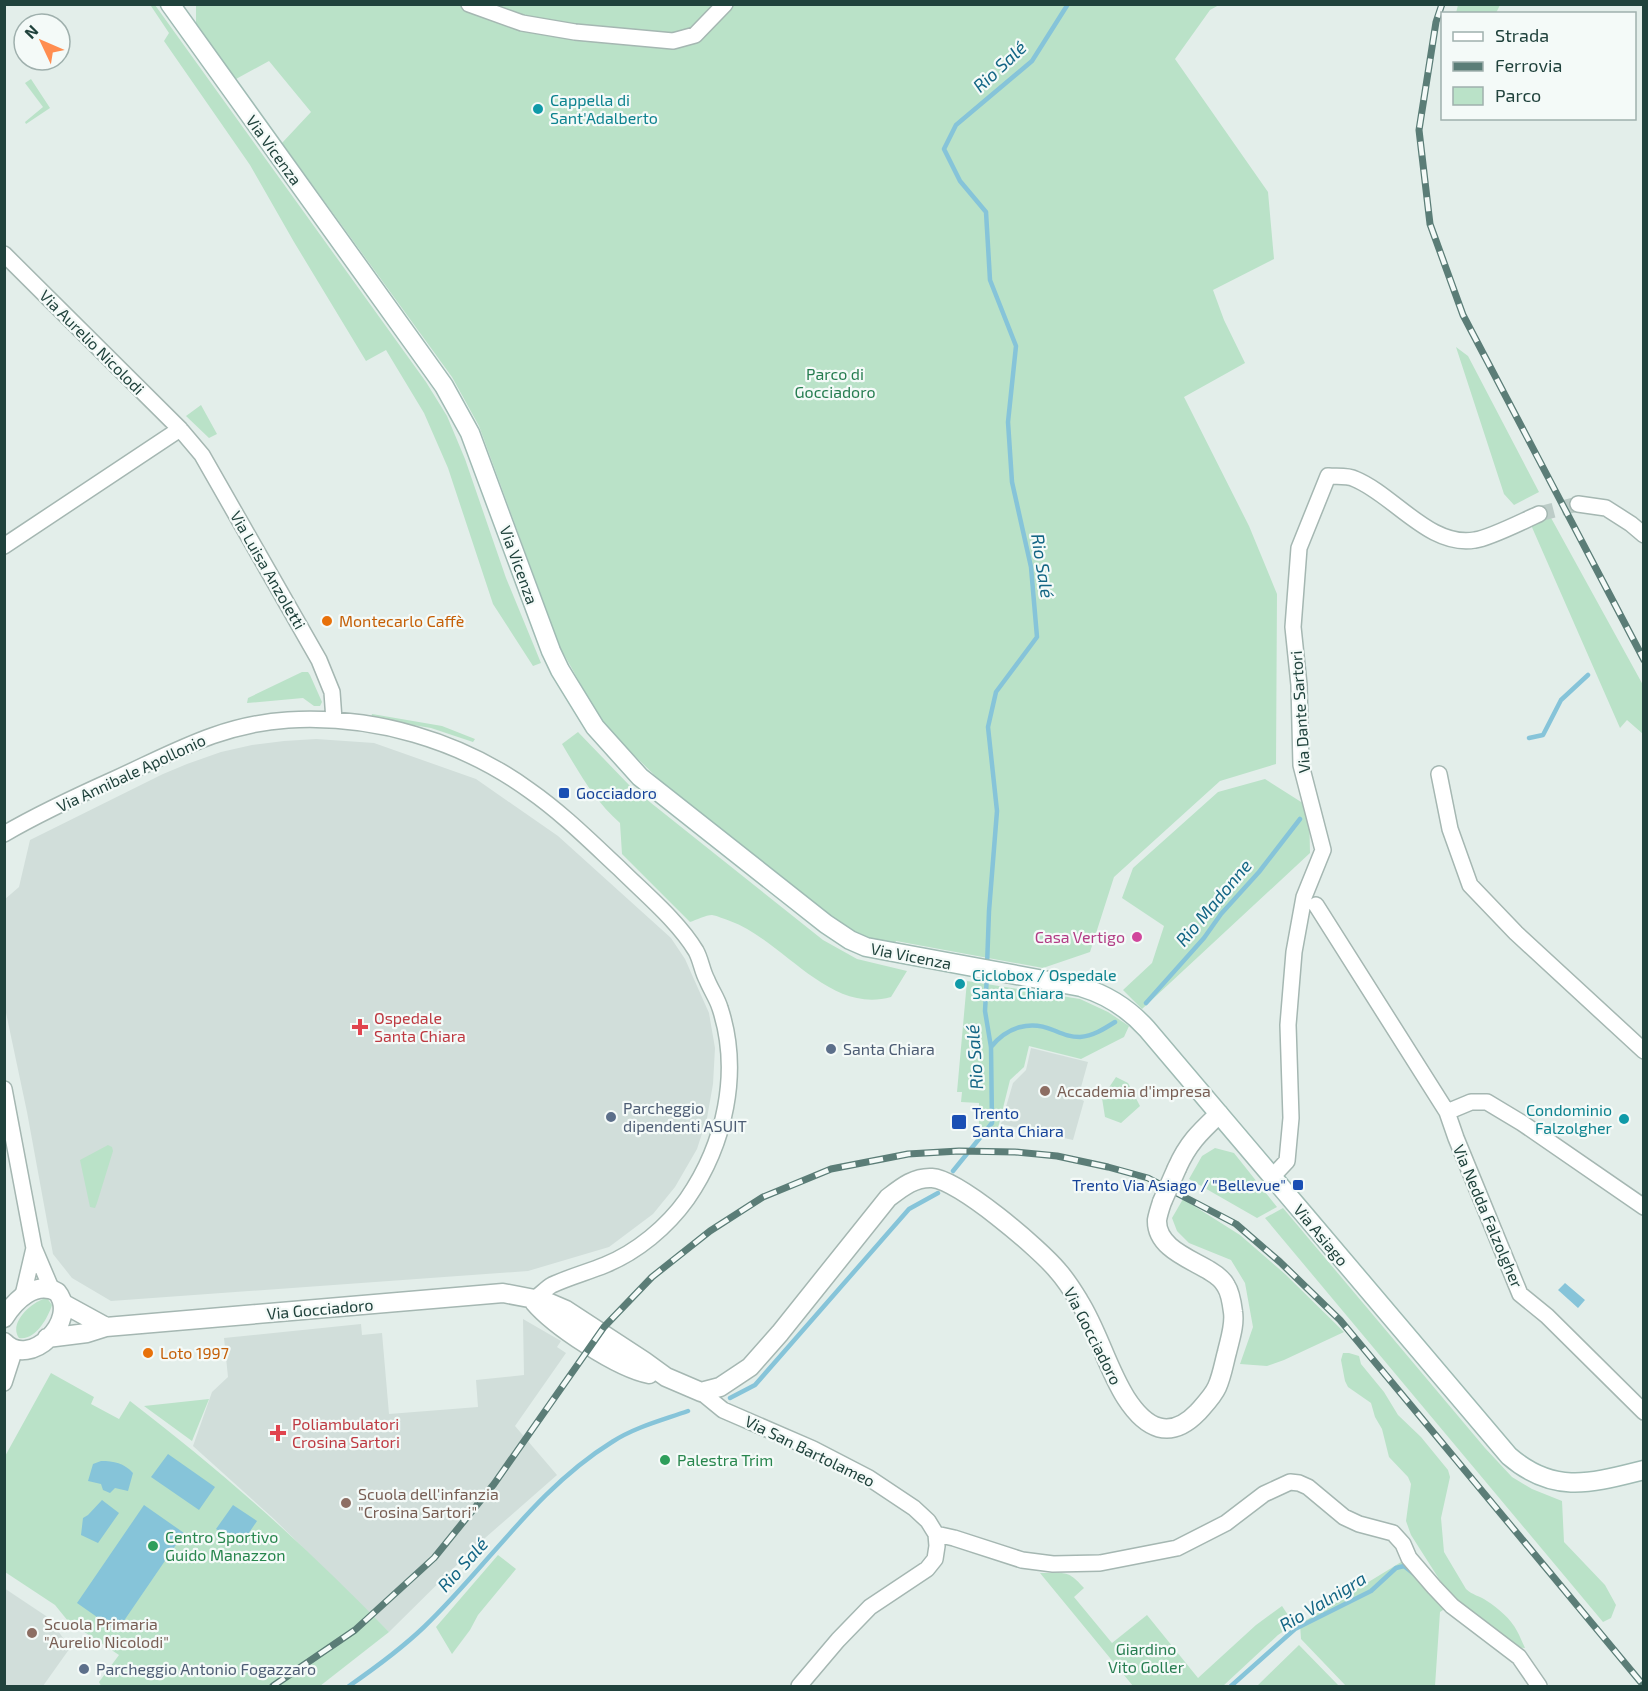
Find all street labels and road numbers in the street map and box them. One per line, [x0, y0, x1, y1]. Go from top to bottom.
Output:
street label: Via Vicenza [243, 111, 306, 188]
street label: Via Aurelio Nicolodi [36, 285, 149, 398]
street label: Via Luisa Anzoletti [227, 507, 310, 632]
street label: Via Vicenza [497, 523, 542, 607]
street label: Via Dante Sartori [1286, 650, 1313, 774]
street label: Via Annibale Apollonio [53, 730, 208, 815]
street label: Via Vicenza [869, 938, 953, 973]
street label: Via Nedda Falzolgher [1450, 1141, 1527, 1291]
street label: Via Asiago [1290, 1200, 1353, 1269]
street label: Via Gocciadoro [1061, 1284, 1126, 1388]
street label: Via Gocciadoro [266, 1294, 374, 1323]
street label: Via San Bartolameo [742, 1411, 878, 1490]

